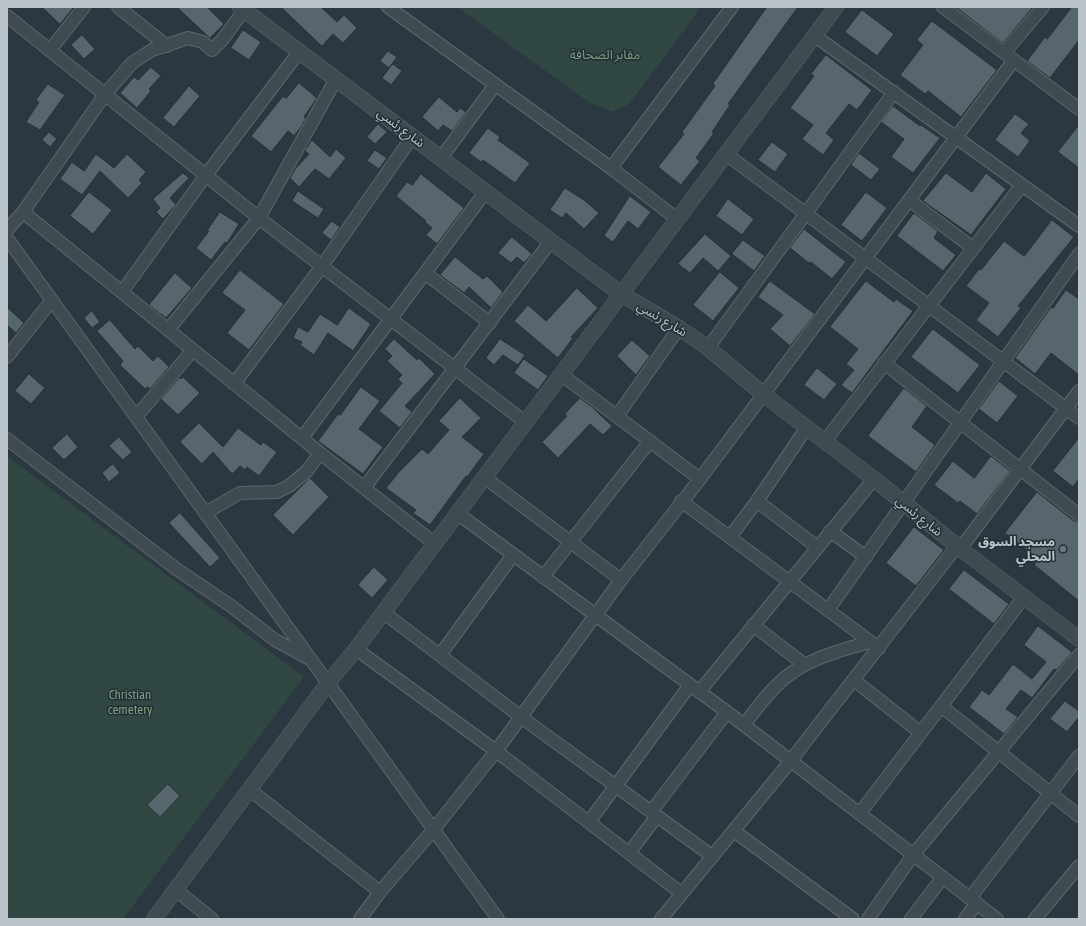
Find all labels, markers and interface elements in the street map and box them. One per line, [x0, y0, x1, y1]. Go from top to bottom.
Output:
park label: مقابر الصحافة [570, 47, 640, 63]
street label: شارع رئسي [374, 105, 428, 151]
street label: شارع رئسي [634, 298, 690, 340]
street label: شارع رئسي [892, 492, 946, 540]
place label: مسجد السوق المحلي [978, 534, 1055, 565]
marker: مسجد السوق المحلي [1058, 544, 1068, 554]
park label: Christian cemetery [108, 687, 152, 718]

